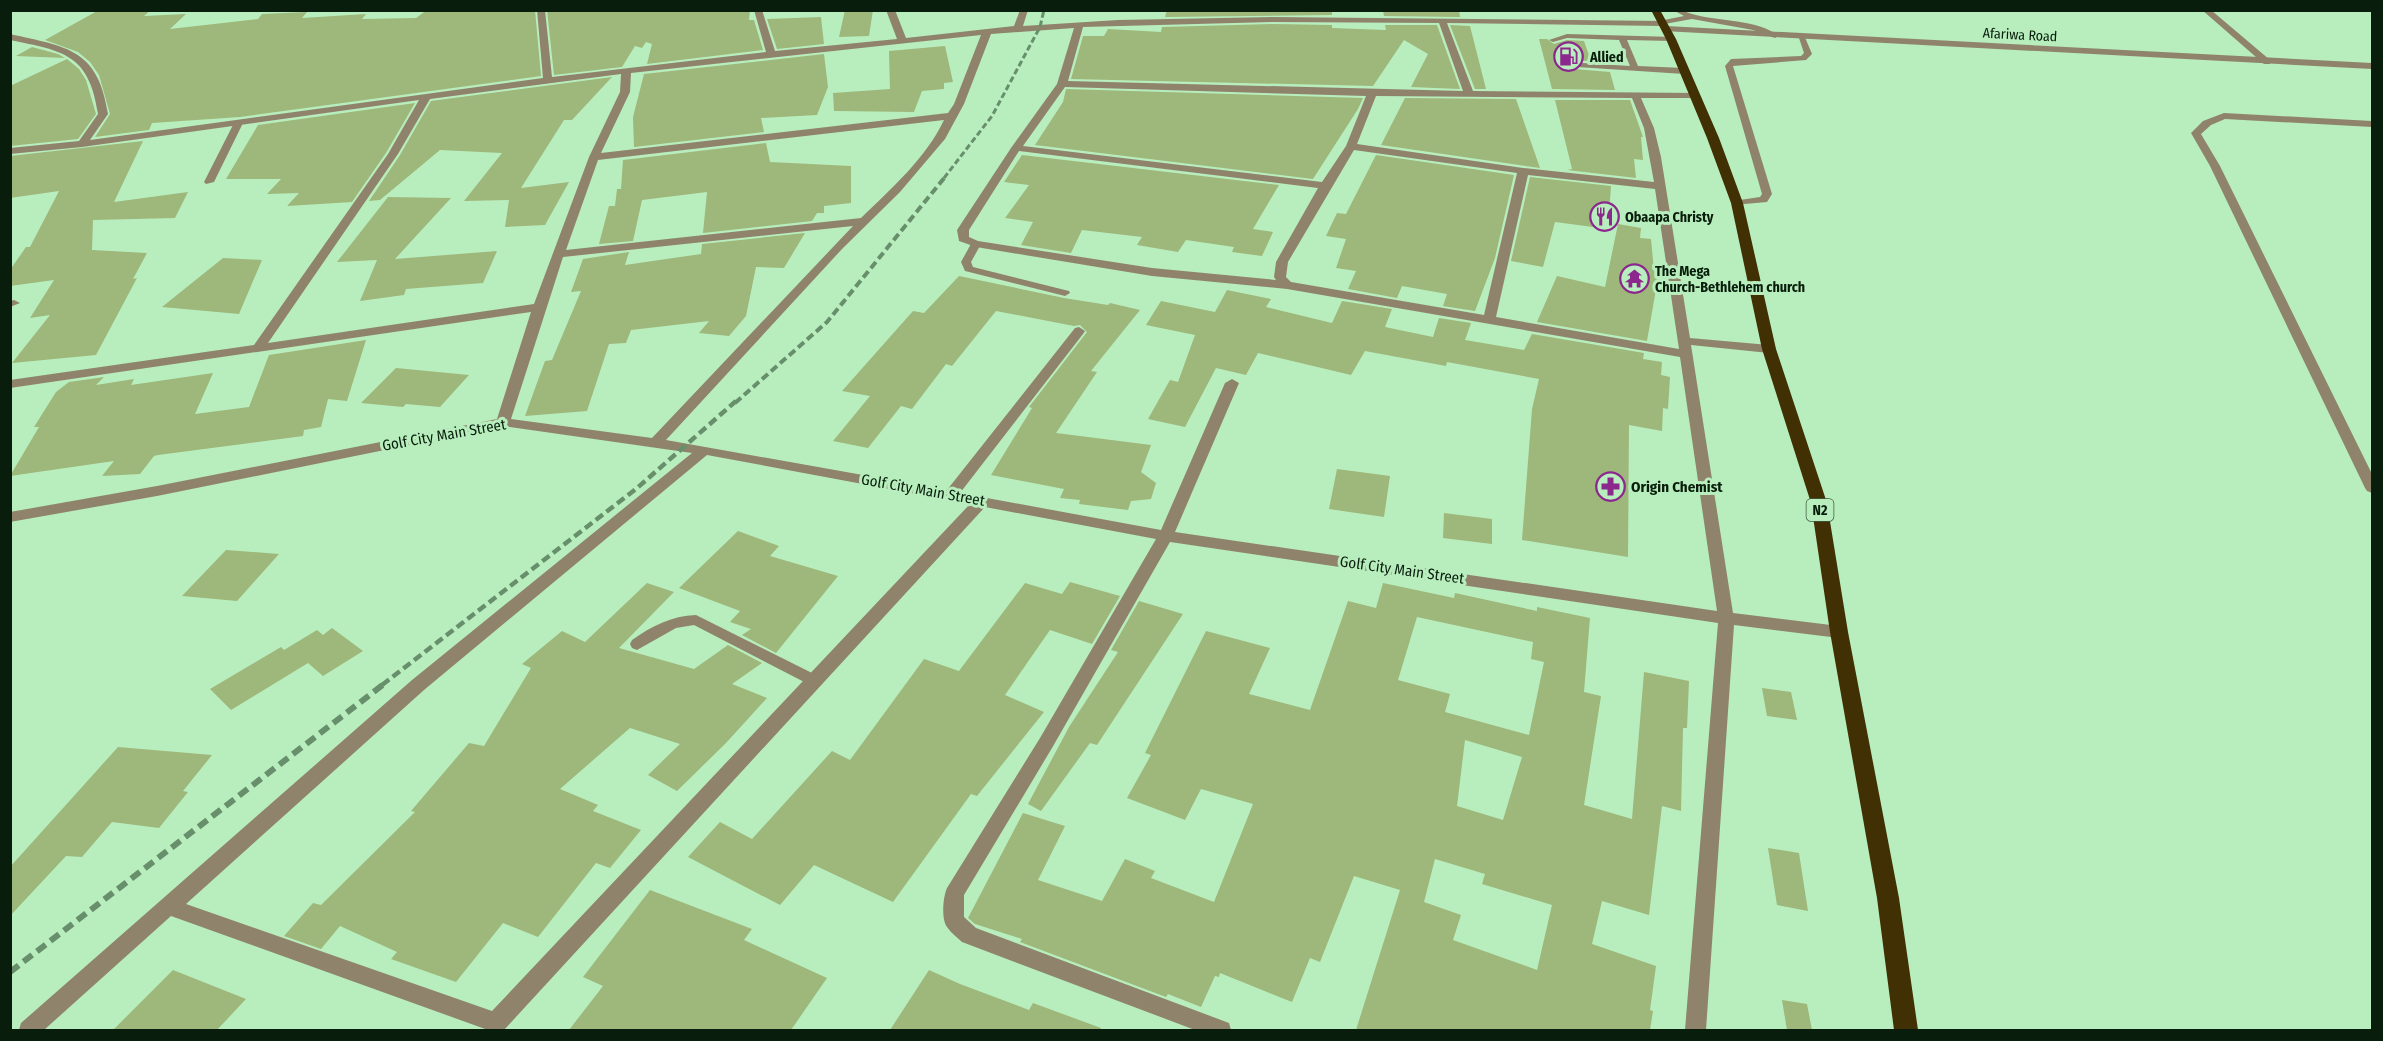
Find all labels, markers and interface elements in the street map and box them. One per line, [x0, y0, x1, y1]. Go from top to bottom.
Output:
street label: Afariwa Road [1982, 25, 2058, 45]
fuel station icon: Allied [1553, 41, 1585, 73]
place label: Allied [1589, 49, 1624, 66]
restaurant icon: Obaapa Christy [1588, 201, 1620, 233]
place label: Obaapa Christy [1625, 209, 1714, 226]
temple icon: The Mega Church-Bethlehem church [1618, 263, 1650, 295]
place label: The Mega Church-Bethlehem church [1655, 263, 1805, 296]
street label: Golf City Main Street [381, 415, 507, 455]
street label: Golf City Main Street [860, 470, 986, 510]
pharmacy icon: Origin Chemist [1594, 471, 1626, 503]
place label: Origin Chemist [1631, 478, 1723, 496]
road number: N2 [1806, 499, 1834, 521]
street label: Golf City Main Street [1339, 552, 1465, 588]

